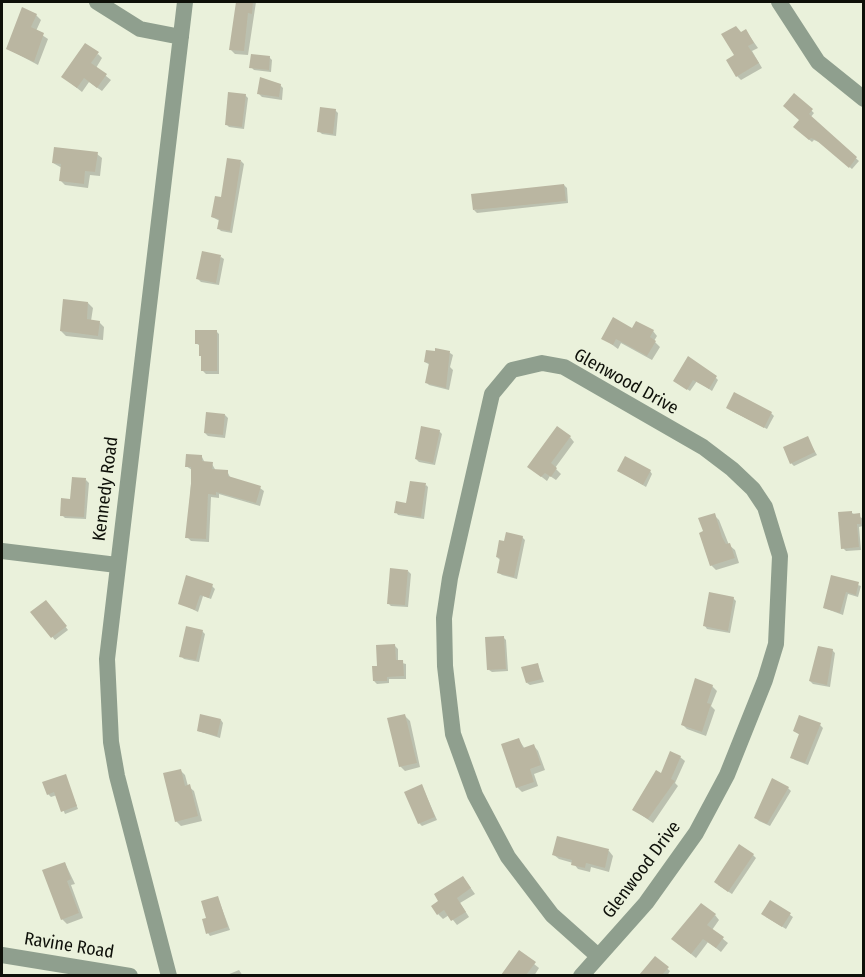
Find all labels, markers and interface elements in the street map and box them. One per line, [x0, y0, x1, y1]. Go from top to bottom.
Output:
street label: Glenwood Drive [570, 344, 682, 420]
street label: Kennedy Road [89, 435, 123, 543]
street label: Glenwood Drive [598, 817, 686, 923]
street label: Ravine Road [23, 928, 115, 964]

